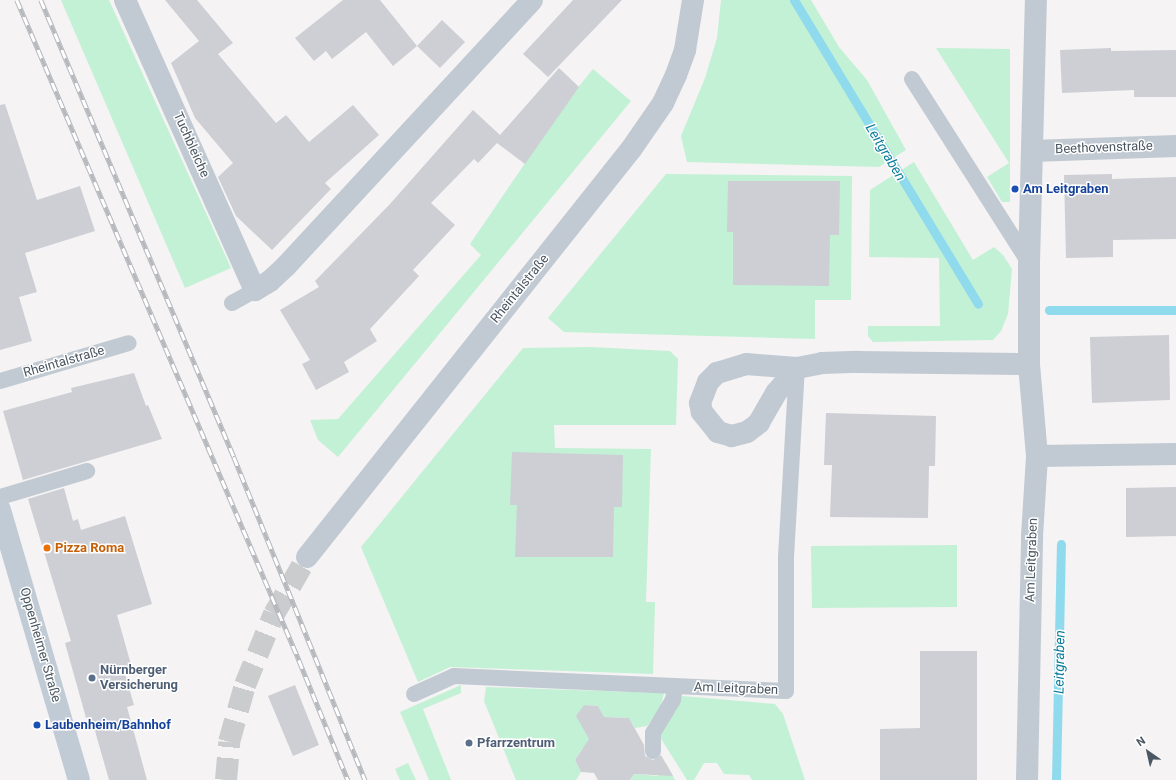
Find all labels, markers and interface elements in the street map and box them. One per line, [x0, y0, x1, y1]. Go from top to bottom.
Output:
street label: Tuchbleiche [170, 110, 212, 180]
water label: Leitgraben [862, 120, 910, 184]
street label: Beethovenstraße [1055, 138, 1153, 158]
place label: Am Leitgraben [1023, 181, 1108, 197]
marker: Am Leitgraben [1010, 184, 1020, 194]
street label: Rheintalstraße [488, 252, 552, 326]
street label: Rheintalstraße [22, 343, 106, 381]
street label: Am Leitgraben [1023, 518, 1041, 602]
place label: Pizza Roma [55, 540, 124, 556]
marker: Pizza Roma [42, 543, 52, 553]
street label: Oppenheimer Straße [16, 586, 64, 704]
water label: Leitgraben [1050, 630, 1068, 694]
place label: Nürnberger Versicherung [100, 663, 178, 694]
marker: Nürnberger Versicherung [87, 673, 97, 683]
street label: Am Leitgraben [694, 680, 778, 698]
place label: Laubenheim/Bahnhof [45, 717, 171, 733]
marker: Laubenheim/Bahnhof [32, 720, 42, 730]
north arrow [1128, 732, 1168, 772]
text: N [1134, 734, 1148, 749]
place label: Pfarrzentrum [477, 735, 555, 751]
marker: Pfarrzentrum [464, 738, 474, 748]

